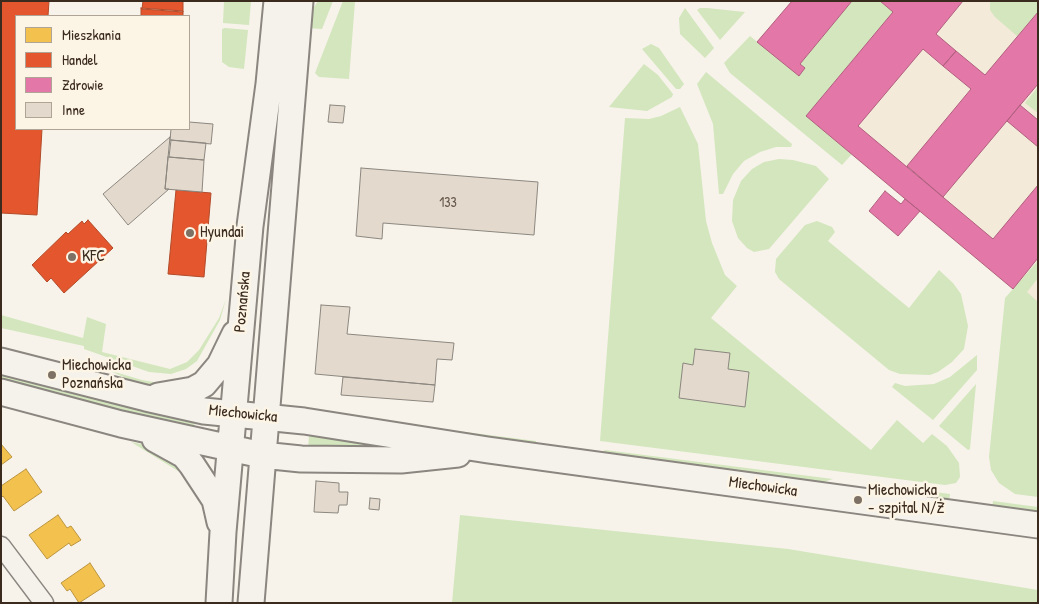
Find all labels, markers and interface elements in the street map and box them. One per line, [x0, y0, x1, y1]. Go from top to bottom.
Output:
legend [15, 15, 190, 130]
text: Mieszkania [62, 24, 121, 45]
text: Handel [62, 49, 98, 70]
text: Zdrowie [62, 74, 104, 95]
text: Inne [62, 99, 85, 120]
house number: 133 [439, 195, 457, 211]
place label: Hyundai [200, 223, 244, 243]
marker: Hyundai [184, 227, 196, 239]
place label: KFC [82, 247, 105, 267]
marker: KFC [66, 251, 78, 263]
street label: Poznańska [231, 271, 255, 333]
place label: Miechowicka Poznańska [62, 356, 131, 394]
marker: Miechowicka Poznańska [46, 369, 58, 381]
street label: Miechowicka [208, 401, 278, 427]
street label: Miechowicka [728, 473, 798, 501]
place label: Miechowicka - szpital N/Ż [868, 481, 945, 519]
marker: Miechowicka - szpital N/Ż [852, 494, 864, 506]

